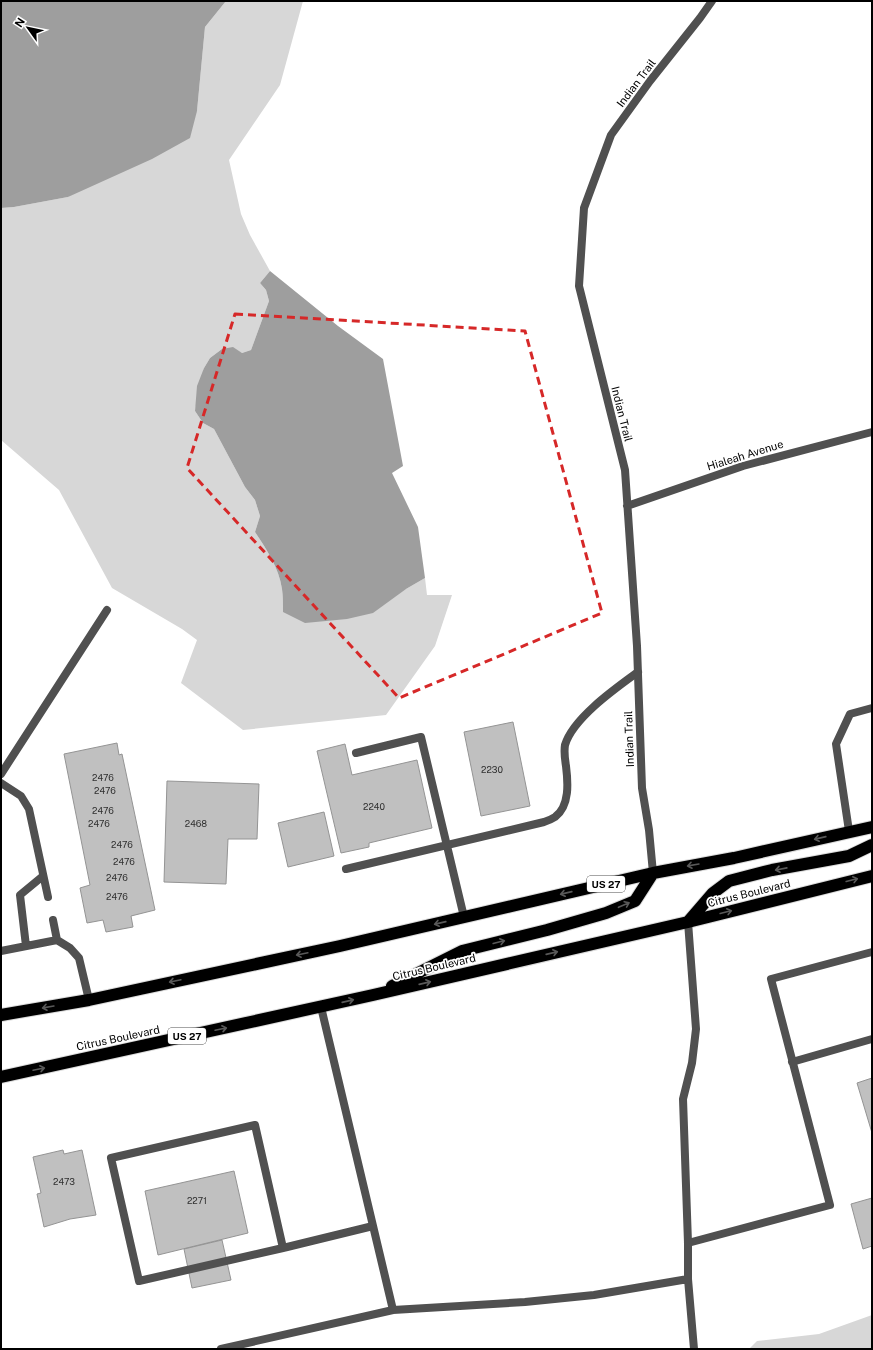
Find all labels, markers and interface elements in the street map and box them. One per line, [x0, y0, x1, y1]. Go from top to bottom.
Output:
north arrow [8, 8, 48, 48]
text: N [12, 16, 27, 29]
street label: Indian Trail [614, 57, 658, 109]
street label: Indian Trail [609, 385, 635, 443]
street label: Hialeah Avenue [705, 438, 785, 472]
street label: Indian Trail [622, 711, 636, 767]
house number: 2230 [481, 764, 503, 775]
house number: 2476 [92, 772, 114, 783]
house number: 2476 [94, 785, 116, 796]
house number: 2240 [363, 801, 385, 812]
house number: 2476 [92, 805, 114, 816]
house number: 2476 [88, 818, 110, 829]
house number: 2468 [185, 818, 207, 829]
one-way arrow [814, 835, 827, 843]
house number: 2476 [111, 839, 133, 850]
house number: 2476 [113, 856, 135, 867]
one-way arrow [687, 862, 700, 870]
one-way arrow [774, 865, 787, 873]
house number: 2476 [106, 872, 128, 883]
road number: US 27 [587, 876, 625, 892]
one-way arrow [845, 876, 858, 883]
street label: Citrus Boulevard [706, 877, 792, 909]
one-way arrow [560, 890, 573, 898]
house number: 2476 [106, 891, 128, 902]
one-way arrow [617, 901, 629, 909]
one-way arrow [719, 908, 732, 915]
one-way arrow [433, 920, 446, 927]
one-way arrow [492, 938, 505, 945]
one-way arrow [545, 949, 558, 957]
one-way arrow [296, 950, 309, 958]
street label: Citrus Boulevard [391, 952, 477, 982]
one-way arrow [169, 977, 182, 985]
one-way arrow [418, 979, 431, 986]
one-way arrow [341, 996, 354, 1004]
one-way arrow [42, 1003, 55, 1011]
street label: Citrus Boulevard [75, 1023, 161, 1053]
one-way arrow [214, 1024, 227, 1032]
road number: US 27 [168, 1028, 206, 1044]
one-way arrow [32, 1064, 45, 1072]
house number: 2473 [53, 1176, 75, 1187]
house number: 2271 [187, 1195, 207, 1206]

